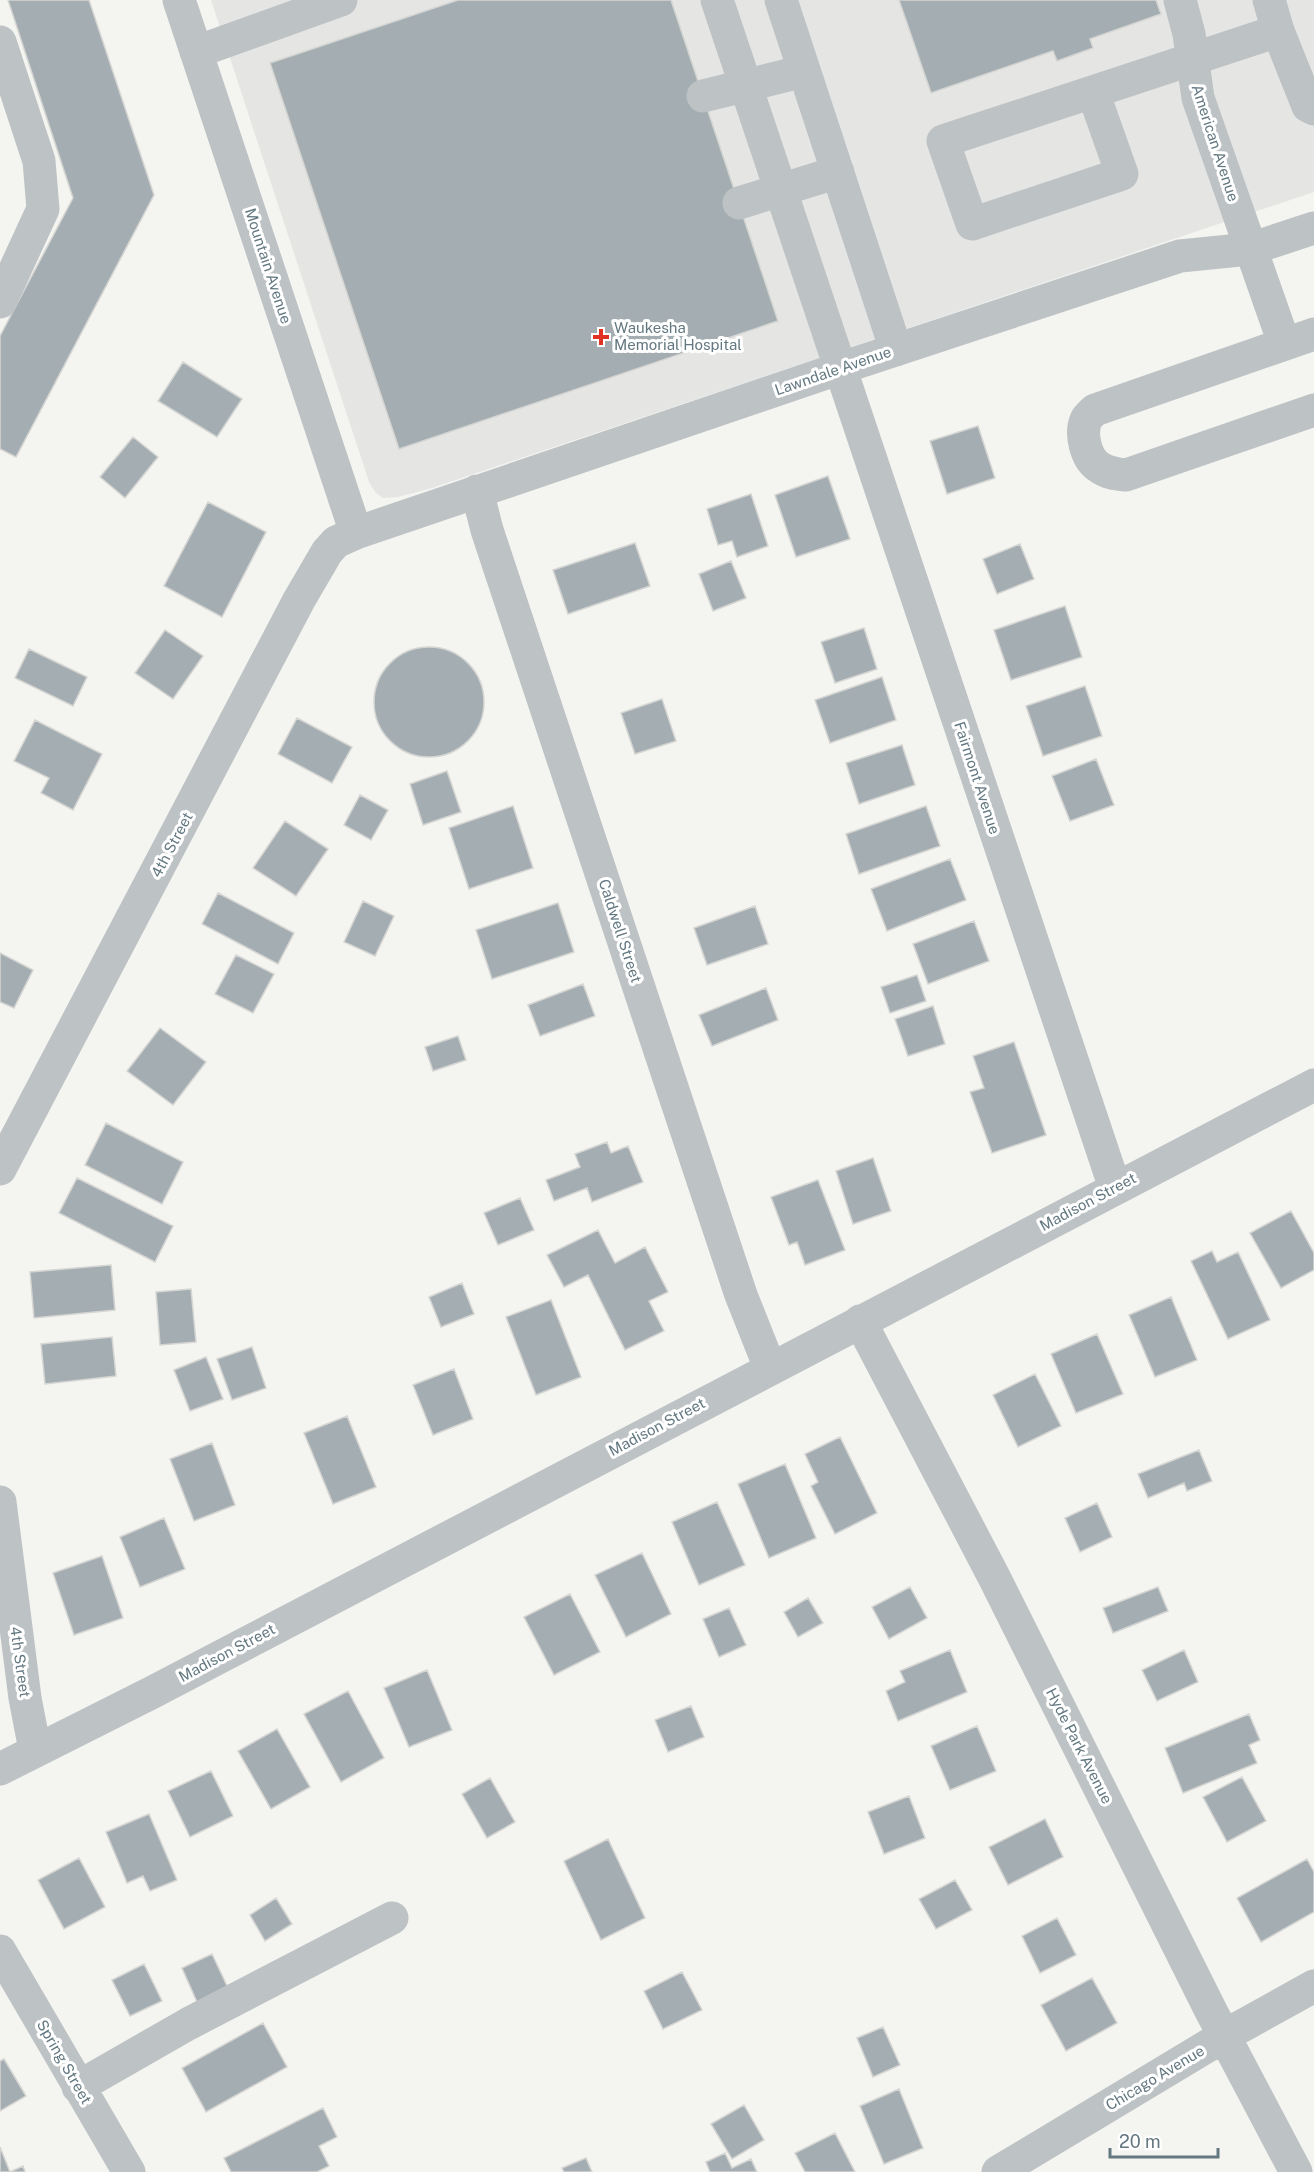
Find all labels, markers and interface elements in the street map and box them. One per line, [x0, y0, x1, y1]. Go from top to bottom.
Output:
street label: American Avenue [1189, 82, 1242, 203]
street label: Mountain Avenue [242, 206, 295, 326]
place label: Waukesha Memorial Hospital [614, 319, 742, 353]
marker: Waukesha Memorial Hospital [592, 328, 610, 346]
street label: Lawndale Avenue [772, 343, 893, 398]
street label: Fairmont Avenue [951, 719, 1004, 836]
street label: 4th Street [147, 809, 196, 880]
street label: Caldwell Street [596, 877, 645, 985]
street label: Madison Street [1037, 1169, 1139, 1234]
street label: Madison Street [606, 1394, 708, 1459]
street label: Madison Street [176, 1620, 278, 1685]
street label: 4th Street [7, 1625, 34, 1699]
street label: Hyde Park Avenue [1043, 1685, 1116, 1806]
street label: Spring Street [34, 2017, 95, 2107]
street label: Chicago Avenue [1103, 2042, 1207, 2114]
scale bar [1110, 2121, 1218, 2159]
text: 20 m [1119, 2131, 1161, 2152]

